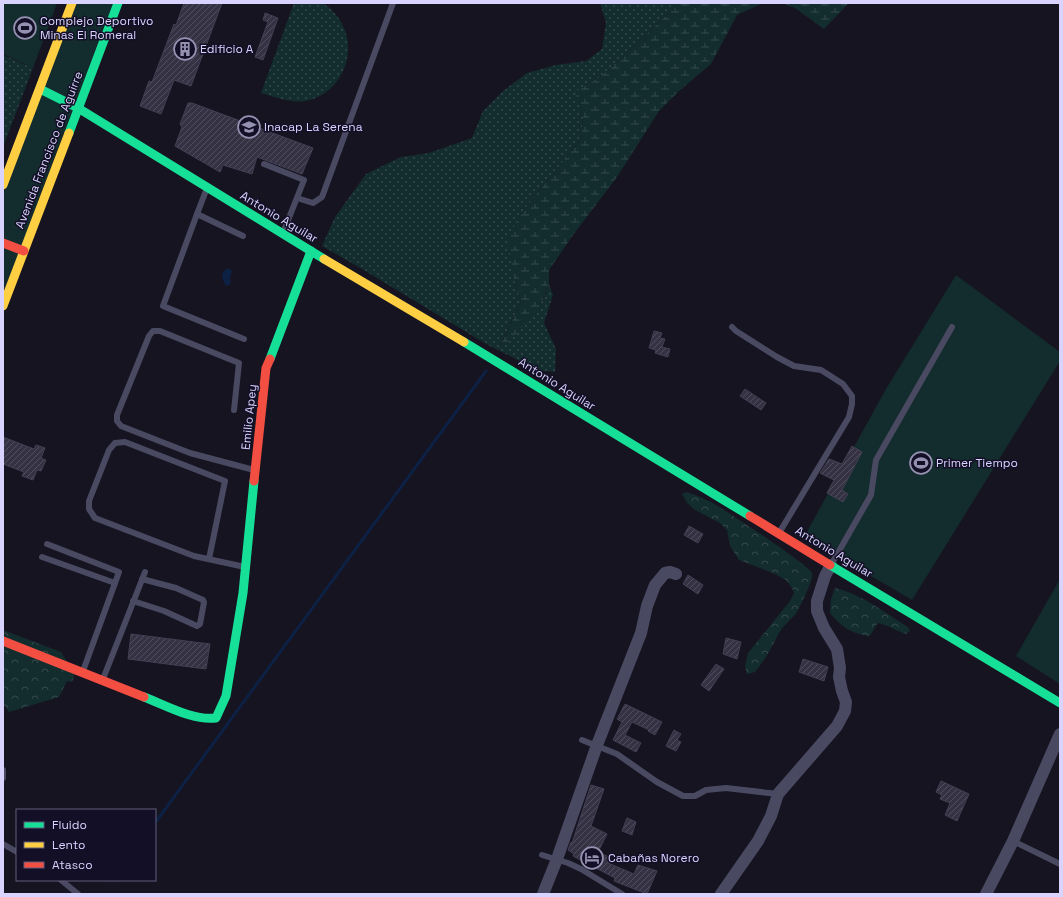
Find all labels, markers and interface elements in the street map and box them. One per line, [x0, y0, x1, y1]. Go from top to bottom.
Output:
place label: Complejo Deportivo Minas El Romeral [40, 13, 154, 43]
sports icon: Complejo Deportivo Minas El Romeral [12, 15, 38, 41]
building icon: Edificio A [172, 36, 198, 62]
place label: Edificio A [200, 41, 254, 57]
street label: Avenida Francisco de Aguirre [12, 69, 86, 231]
school or university icon: Inacap La Serena [236, 114, 262, 140]
place label: Inacap La Serena [264, 119, 363, 135]
street label: Antonio Aguilar [237, 187, 321, 247]
street label: Antonio Aguilar [515, 354, 599, 414]
street label: Emilio Apey [238, 383, 260, 451]
sports icon: Primer Tiempo [908, 450, 934, 476]
place label: Primer Tiempo [936, 455, 1018, 471]
street label: Antonio Aguilar [792, 522, 876, 582]
legend [16, 809, 156, 881]
text: Fluido [52, 817, 87, 833]
text: Lento [52, 837, 86, 853]
hotel icon: Cabañas Norero [579, 845, 605, 871]
place label: Cabañas Norero [608, 850, 699, 866]
text: Atasco [52, 857, 93, 873]

